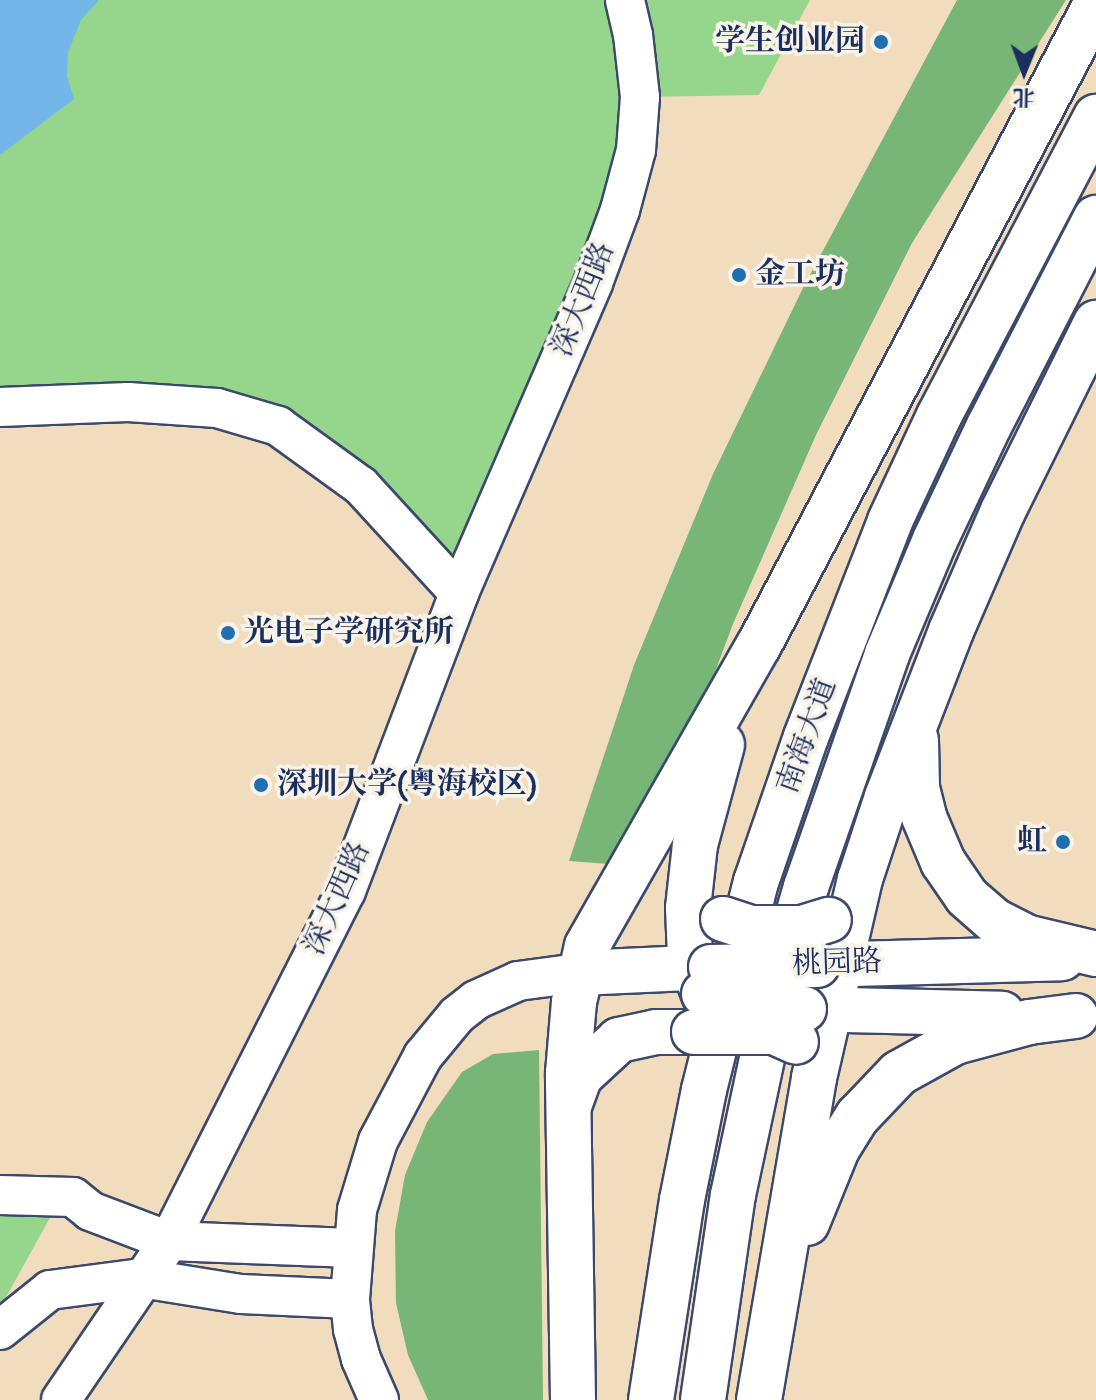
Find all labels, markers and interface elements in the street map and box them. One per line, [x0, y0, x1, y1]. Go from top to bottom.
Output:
place label: 学生创业园 [715, 24, 865, 60]
north arrow [984, 32, 1064, 112]
marker: 学生创业园 [872, 33, 890, 51]
text: 北 [1012, 83, 1035, 110]
street label: 深大西路 [545, 238, 623, 362]
place label: 金工坊 [755, 257, 845, 293]
marker: 金工坊 [730, 266, 748, 284]
place label: 光电子学研究所 [244, 615, 454, 651]
marker: 光电子学研究所 [219, 624, 237, 642]
street label: 南海大道 [771, 673, 845, 799]
place label: 深圳大学(粤海校区) [277, 767, 537, 803]
marker: 深圳大学(粤海校区) [252, 776, 270, 794]
place label: 虹 [1017, 824, 1047, 860]
marker: 虹 [1054, 833, 1072, 851]
street label: 深大西路 [297, 837, 379, 961]
street label: 桃园路 [791, 944, 883, 984]

